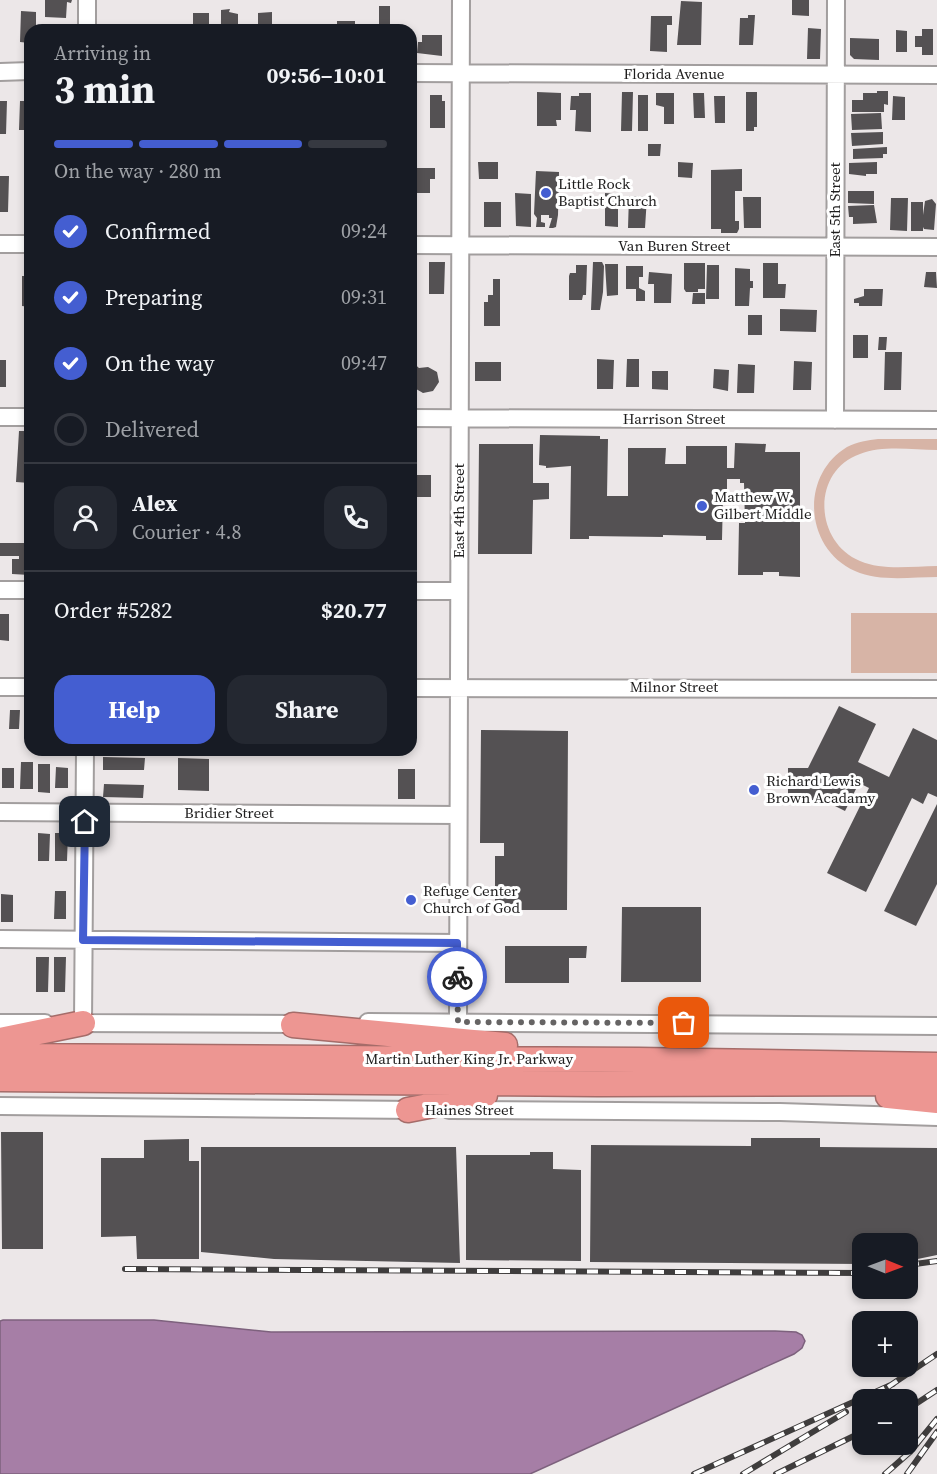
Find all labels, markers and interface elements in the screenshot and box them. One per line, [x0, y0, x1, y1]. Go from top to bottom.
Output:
text: Arriving in [54, 39, 151, 67]
text: 09:56–10:01 [267, 60, 387, 90]
text: 3 min [54, 63, 155, 116]
street label: Florida Avenue [624, 63, 725, 84]
text: On the way · 280 m [54, 157, 221, 185]
street label: East 5th Street [824, 162, 845, 258]
place label: Little Rock Baptist Church [558, 173, 657, 211]
marker: Little Rock Baptist Church [539, 186, 553, 200]
icon: check [54, 215, 87, 248]
text: Confirmed [105, 216, 210, 246]
text: 09:24 [341, 217, 387, 245]
street label: Van Buren Street [618, 235, 730, 256]
icon: check [54, 281, 87, 314]
text: Preparing [105, 282, 202, 312]
text: 09:31 [341, 283, 387, 311]
icon: check [54, 347, 87, 380]
text: On the way [105, 348, 214, 378]
text: 09:47 [341, 349, 387, 377]
street label: Harrison Street [623, 408, 725, 429]
text: Delivered [105, 414, 199, 444]
street label: East 4th Street [448, 463, 469, 559]
button: person [54, 486, 117, 549]
button: phone [324, 486, 387, 549]
place label: Matthew W. Gilbert Middle [714, 486, 812, 524]
text: Alex [132, 488, 177, 518]
marker: Matthew W. Gilbert Middle [695, 499, 709, 513]
text: Courier · 4.8 [132, 518, 241, 546]
text: Order #5282 [54, 595, 172, 625]
text: $20.77 [321, 595, 387, 625]
button: Help [54, 675, 215, 744]
button: Share [227, 675, 387, 744]
street label: Milnor Street [630, 676, 718, 697]
place label: Richard Lewis Brown Acadamy [766, 770, 876, 808]
marker: Richard Lewis Brown Acadamy [747, 783, 761, 797]
pin [59, 796, 110, 847]
street label: Bridier Street [184, 802, 274, 823]
icon: home [68, 805, 101, 838]
place label: Refuge Center Church of God [423, 880, 521, 918]
marker: Refuge Center Church of God [404, 893, 418, 907]
courier [427, 947, 487, 1007]
icon: bike [441, 961, 474, 994]
pin [658, 997, 709, 1048]
icon: bag [667, 1006, 700, 1039]
street label: Martin Luther King Jr. Parkway [365, 1048, 573, 1069]
street label: Haines Street [424, 1099, 514, 1120]
north arrow [852, 1233, 918, 1299]
map controls [852, 1233, 918, 1455]
button: + [852, 1311, 918, 1377]
button: − [852, 1389, 918, 1455]

